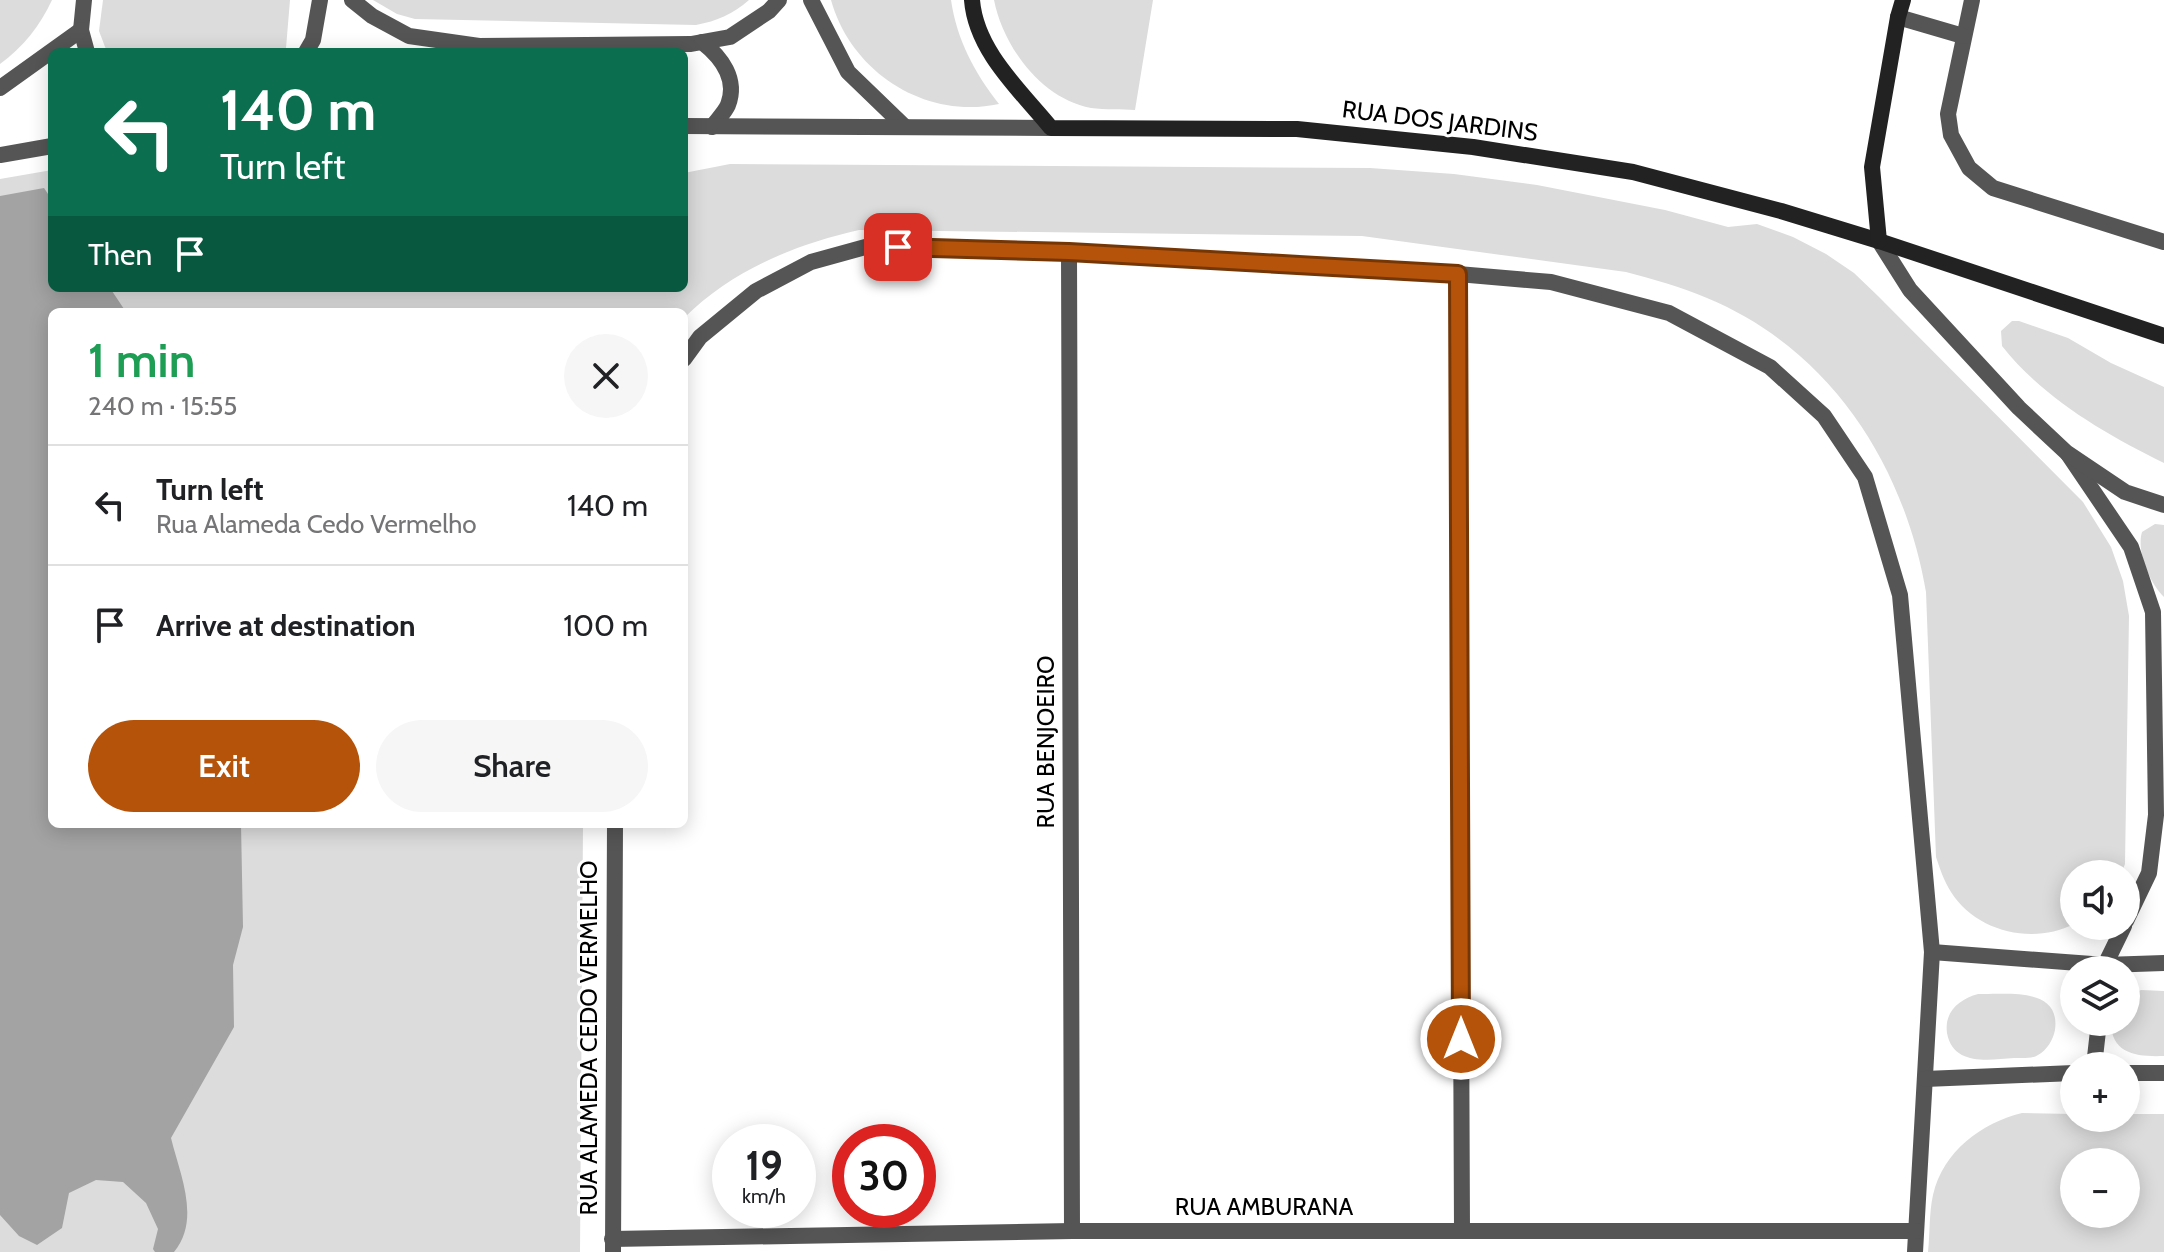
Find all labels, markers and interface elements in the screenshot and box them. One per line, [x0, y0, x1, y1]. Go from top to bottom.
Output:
text: 140 m [220, 76, 376, 144]
icon: left [88, 80, 192, 184]
street label: RUA DOS JARDINS [1341, 94, 1540, 147]
text: Turn left [220, 144, 345, 188]
pin [864, 213, 932, 281]
icon: arrive [876, 225, 920, 269]
icon: arrive [168, 232, 212, 276]
text: Then [88, 236, 152, 273]
text: 1 min [88, 331, 195, 389]
button: close [564, 334, 648, 418]
text: 240 m · 15:55 [88, 390, 237, 422]
text: Turn left [156, 471, 264, 508]
icon: left [88, 483, 132, 527]
text: 140 m [567, 487, 648, 524]
text: Rua Alameda Cedo Vermelho [156, 508, 477, 540]
icon: arrive [88, 603, 132, 647]
text: Arrive at destination [156, 607, 416, 644]
text: 100 m [563, 607, 648, 644]
street label: RUA BENJOEIRO [1031, 655, 1060, 829]
button: Exit [88, 720, 360, 812]
button: Share [376, 720, 648, 812]
street label: RUA ALAMEDA CEDO VERMELHO [574, 860, 603, 1216]
map controls [2060, 860, 2140, 1228]
button: sound [2060, 860, 2140, 940]
button: layers [2060, 956, 2140, 1036]
position arrow [1419, 997, 1503, 1081]
button: + [2060, 1052, 2140, 1132]
speed limit sign: 30 [832, 1124, 936, 1228]
text: 19 [745, 1141, 783, 1190]
button: − [2060, 1148, 2140, 1228]
text: km/h [742, 1184, 786, 1208]
street label: RUA AMBURANA [1175, 1192, 1353, 1221]

